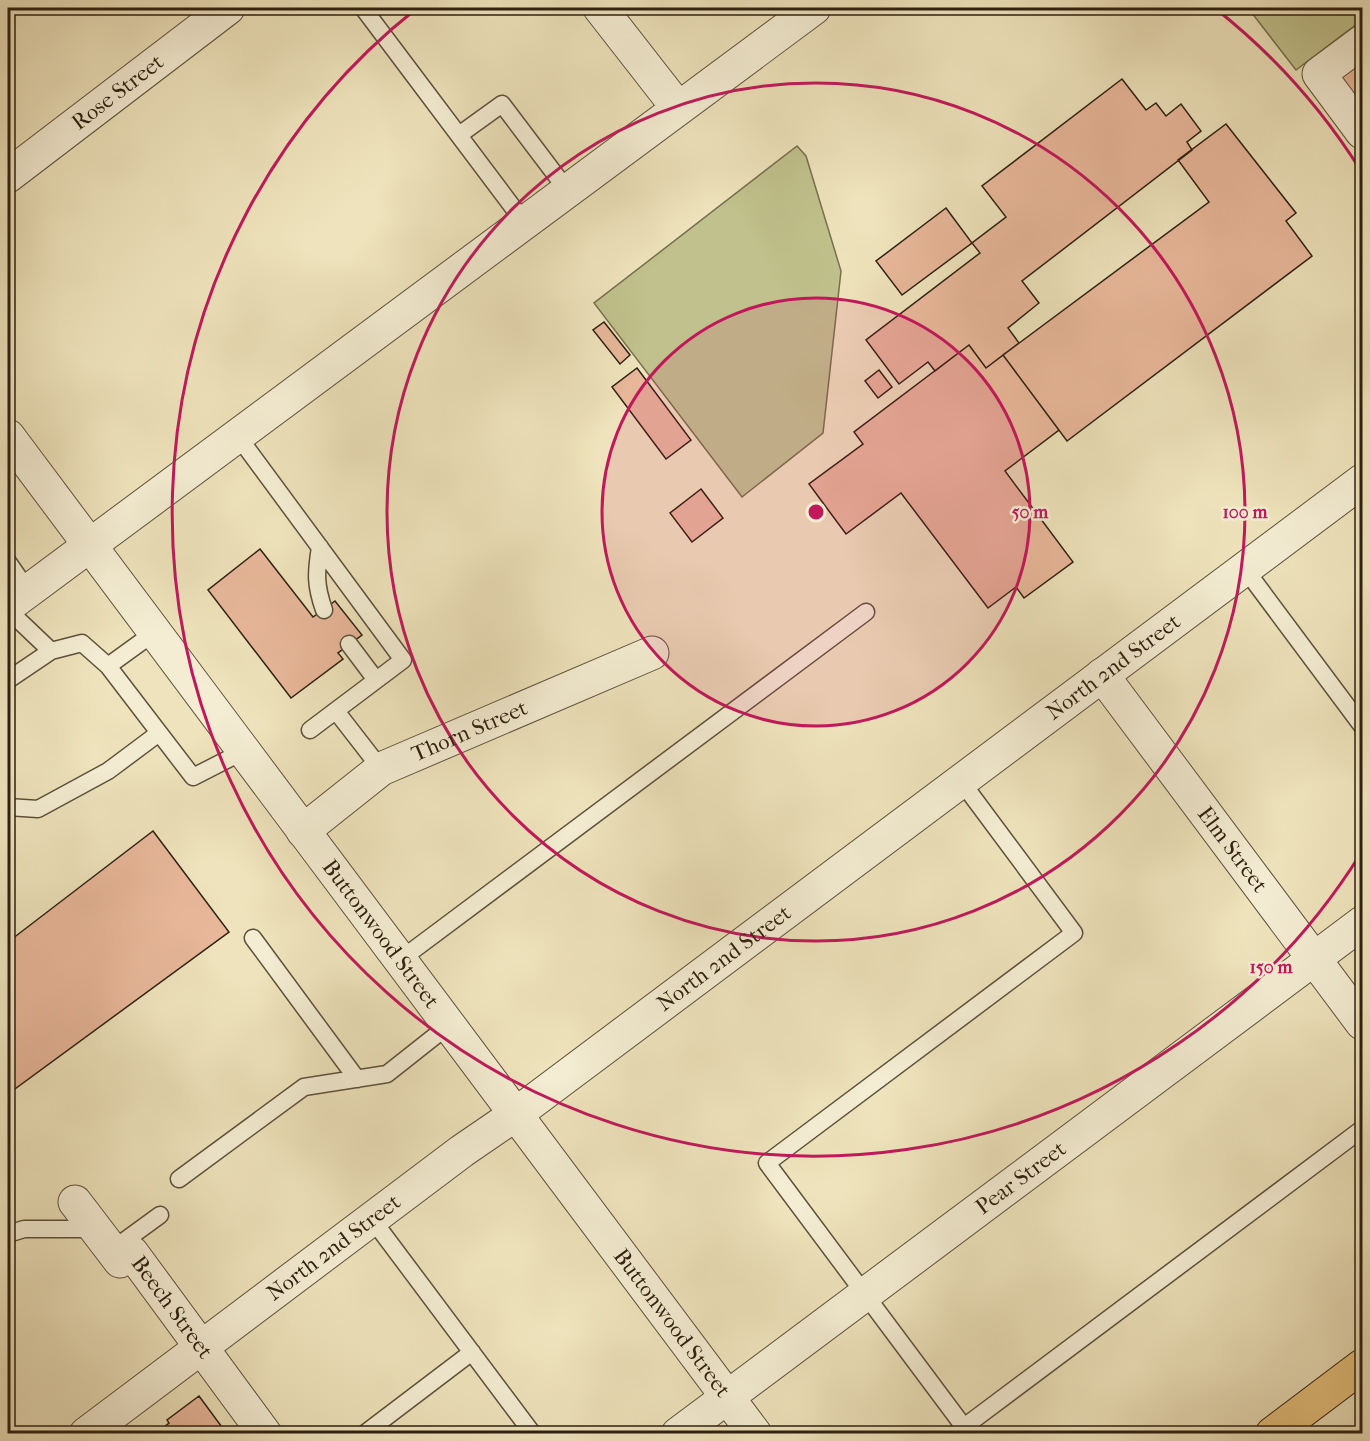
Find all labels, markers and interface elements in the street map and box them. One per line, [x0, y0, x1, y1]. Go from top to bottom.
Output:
street label: Rose Street [67, 49, 169, 136]
centre of rings [806, 502, 826, 522]
text: 50 m [1012, 502, 1049, 523]
text: 100 m [1222, 502, 1269, 523]
street label: North 2nd Street [1041, 609, 1185, 726]
street label: Thorn Street [408, 695, 532, 767]
street label: Elm Street [1192, 802, 1273, 898]
street label: Buttonwood Street [317, 855, 445, 1013]
street label: North 2nd Street [652, 900, 796, 1017]
text: 150 m [1250, 957, 1293, 978]
street label: Pear Street [971, 1136, 1071, 1220]
street label: North 2nd Street [262, 1189, 406, 1306]
street label: Buttonwood Street [608, 1244, 736, 1403]
street label: Beech Street [126, 1251, 218, 1364]

